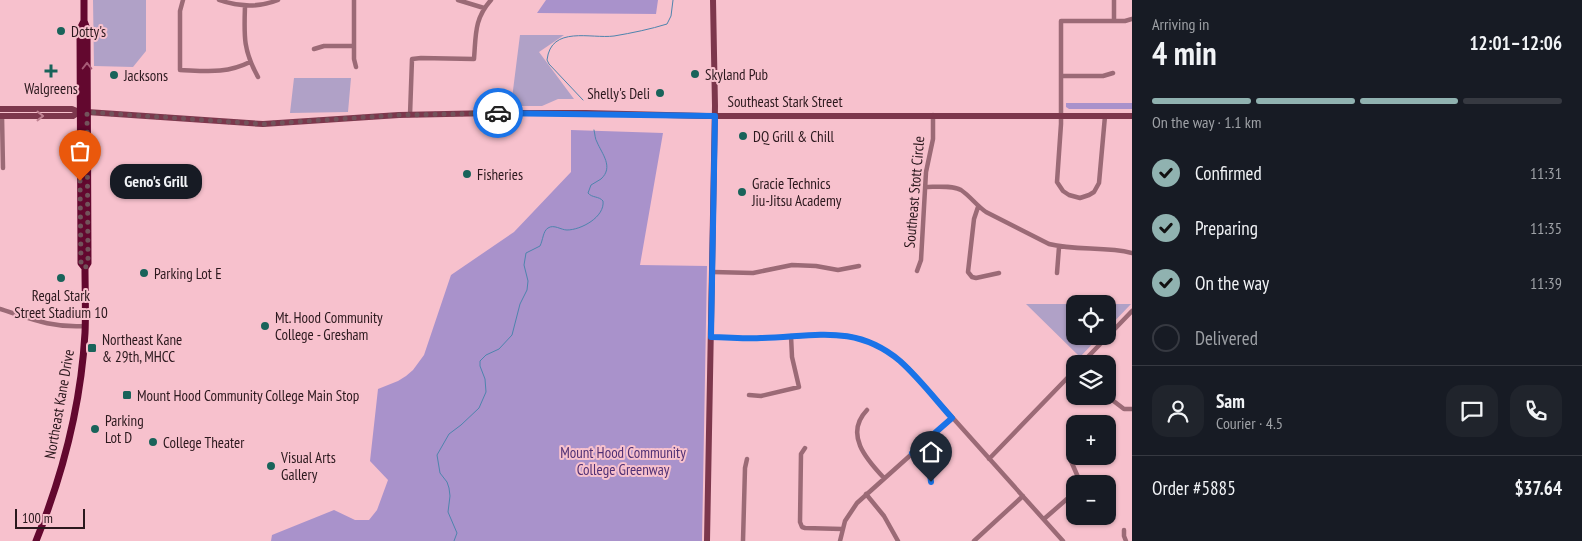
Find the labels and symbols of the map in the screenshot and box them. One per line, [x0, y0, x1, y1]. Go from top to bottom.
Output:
place label: Dotty's [71, 22, 106, 41]
marker: Dotty's [55, 25, 67, 37]
one-way arrow [82, 62, 92, 70]
marker: Walgreens [45, 65, 57, 77]
place label: Skyland Pub [705, 65, 768, 84]
place label: Jacksons [123, 66, 168, 85]
marker: Skyland Pub [689, 68, 701, 80]
marker: Jacksons [108, 69, 120, 81]
place label: Walgreens [24, 79, 78, 98]
place label: Shelly's Deli [587, 84, 650, 103]
marker: Shelly's Deli [654, 87, 666, 99]
courier [473, 88, 523, 138]
street label: Southeast Stark Street [727, 92, 843, 111]
one-way arrow [36, 111, 44, 121]
place label: DQ Grill & Chill [753, 127, 834, 146]
pin [59, 130, 101, 181]
marker: DQ Grill & Chill [737, 130, 749, 142]
street label: Southeast Stott Circle [900, 135, 928, 249]
callout: Geno's Grill [110, 164, 202, 198]
place label: Fisheries [477, 165, 523, 184]
marker: Fisheries [461, 168, 473, 180]
place label: Gracie Technics Jiu-Jitsu Academy [751, 174, 842, 210]
marker: Gracie Technics Jiu-Jitsu Academy [736, 186, 748, 198]
place label: Parking Lot E [154, 264, 222, 283]
marker: Parking Lot E [138, 267, 150, 279]
marker: Regal Stark Street Stadium 10 [55, 272, 67, 284]
place label: Regal Stark Street Stadium 10 [14, 286, 108, 322]
place label: Mt. Hood Community College - Gresham [275, 308, 383, 344]
marker: Mt. Hood Community College - Gresham [259, 320, 271, 332]
place label: Northeast Kane & 29th, MHCC [102, 330, 182, 366]
marker: Northeast Kane & 29th, MHCC [86, 342, 98, 354]
street label: Northeast Kane Drive [40, 348, 78, 460]
place label: Mount Hood Community College Main Stop [137, 386, 359, 405]
marker: Mount Hood Community College Main Stop [121, 389, 133, 401]
place label: Parking Lot D [105, 411, 144, 447]
marker: Parking Lot D [89, 423, 101, 435]
pin [910, 431, 952, 482]
place label: College Theater [163, 433, 245, 452]
marker: College Theater [147, 436, 159, 448]
park label: Mount Hood Community College Greenway [560, 443, 686, 479]
place label: Visual Arts Gallery [280, 448, 336, 484]
marker: Visual Arts Gallery [265, 460, 277, 472]
scale bar [15, 506, 85, 529]

